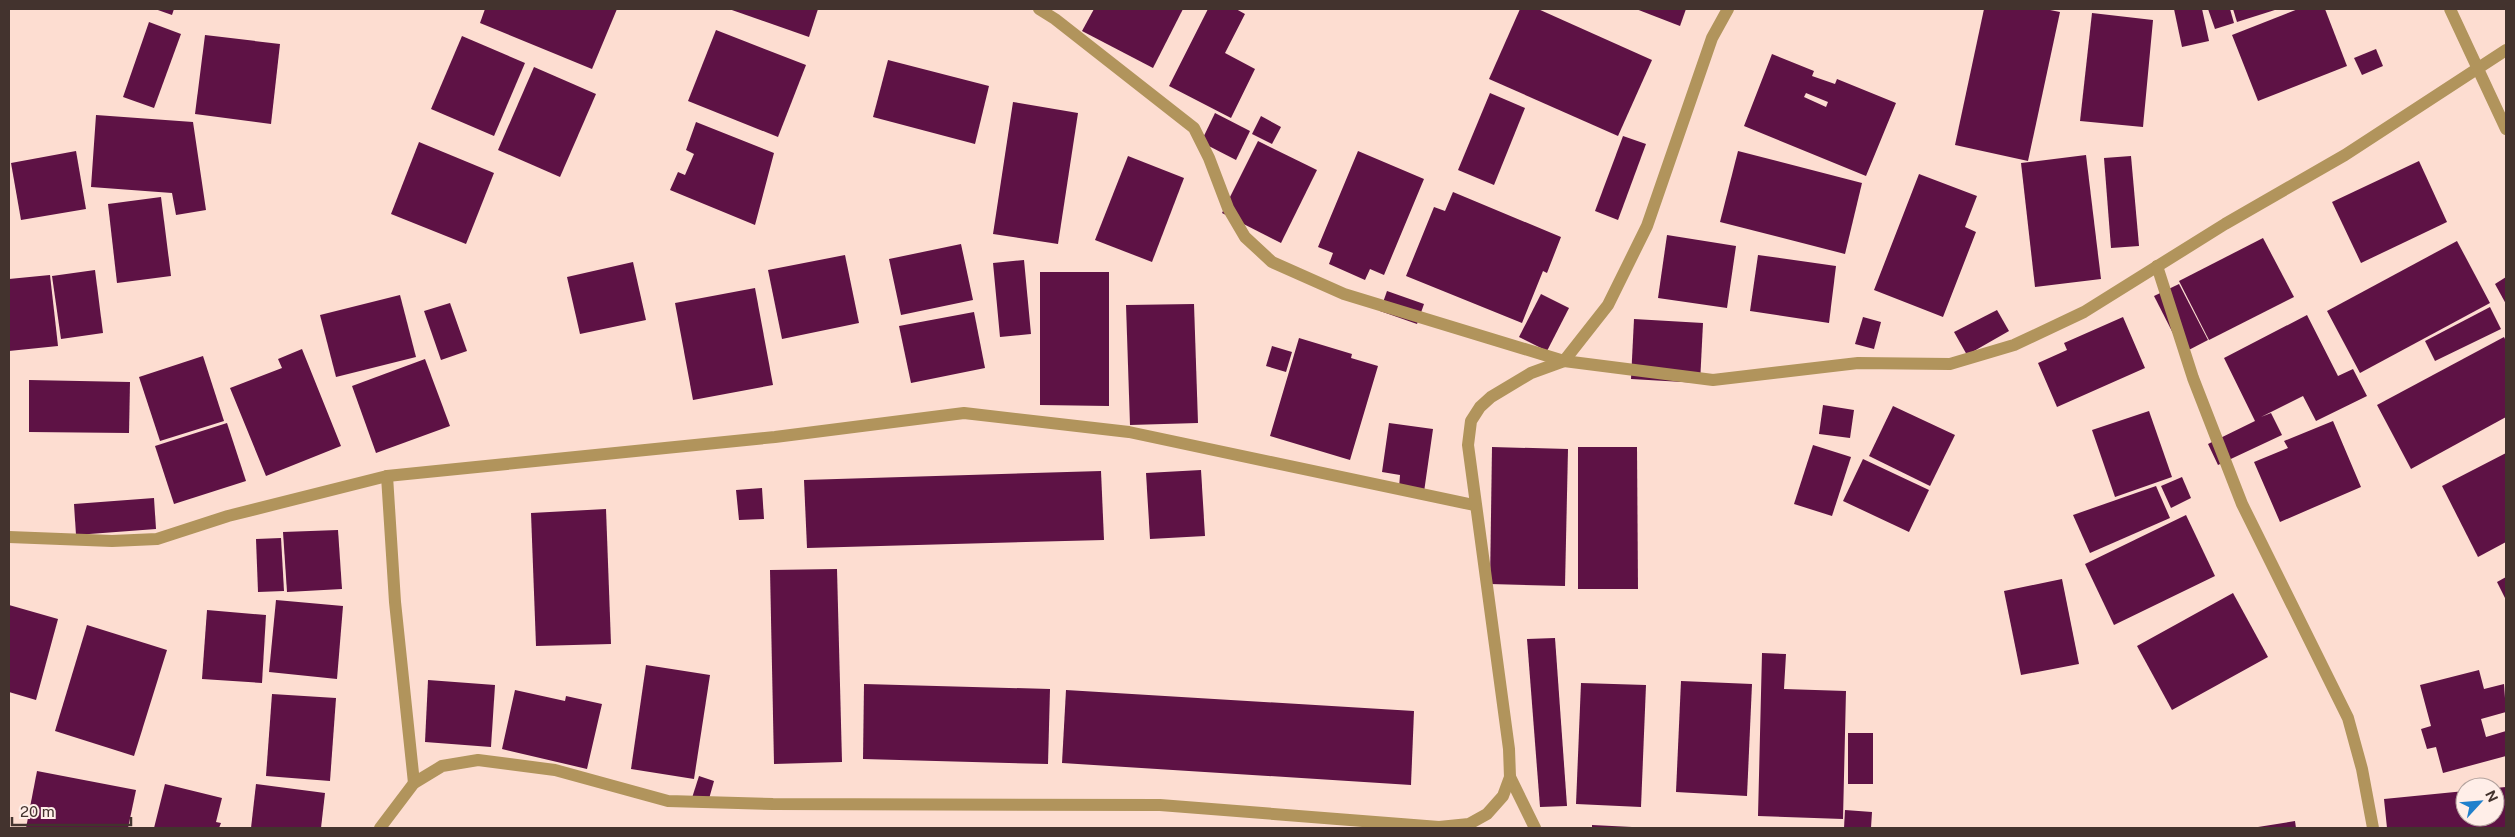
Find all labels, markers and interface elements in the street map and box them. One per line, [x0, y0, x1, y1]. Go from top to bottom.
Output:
north arrow [2455, 777, 2505, 827]
text: N [2482, 788, 2501, 805]
scale bar [12, 794, 131, 826]
text: 20 m [20, 803, 55, 820]

